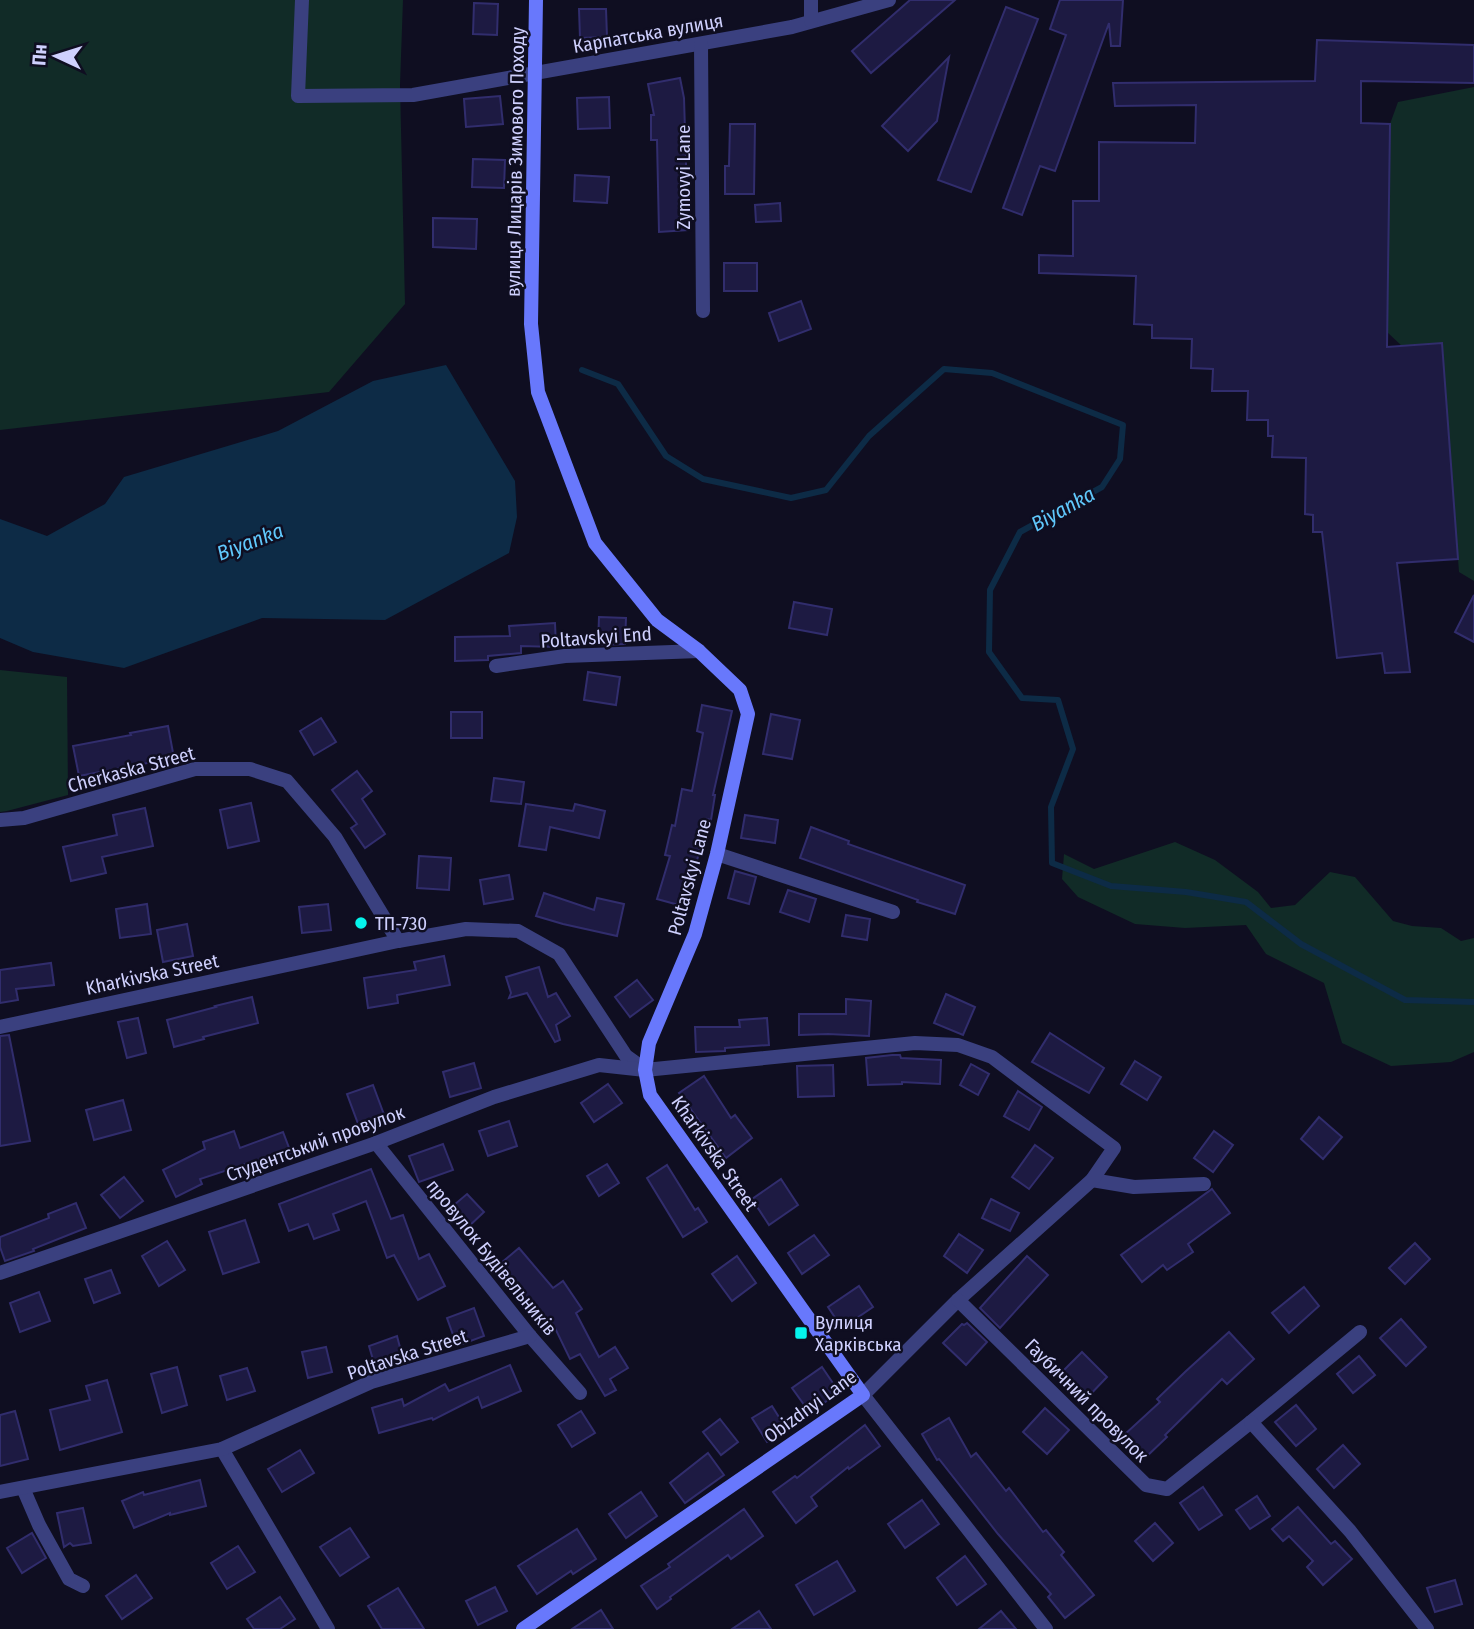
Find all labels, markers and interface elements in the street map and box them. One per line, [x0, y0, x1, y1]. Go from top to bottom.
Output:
street label: Карпатська вулиця [571, 9, 725, 58]
north arrow [21, 21, 91, 91]
street label: вулиця Лицарів Зимового Походу [502, 26, 529, 297]
text: Пн [27, 43, 52, 66]
street label: Zymovyi Lane [672, 125, 695, 229]
water label: Biyanka [1026, 481, 1100, 537]
water label: Biyanka [213, 517, 287, 567]
street label: Poltavskyi End [540, 622, 652, 653]
street label: Cherkaska Street [65, 741, 198, 797]
street label: Poltavskyi Lane [663, 816, 716, 938]
place label: ТП-730 [375, 912, 427, 935]
marker: ТП-730 [353, 915, 369, 931]
street label: Kharkivska Street [84, 949, 221, 1000]
street label: Kharkivska Street [666, 1091, 763, 1216]
street label: Студентський провулок [223, 1100, 408, 1186]
street label: провулок Будівельників [422, 1175, 562, 1340]
place label: Вулиця Харківська [815, 1311, 902, 1356]
street label: Poltavska Street [344, 1324, 471, 1385]
marker: Вулиця Харківська [793, 1325, 809, 1341]
street label: Гаубичний провулок [1020, 1334, 1153, 1467]
street label: Obizdnyi Lane [759, 1365, 861, 1448]

